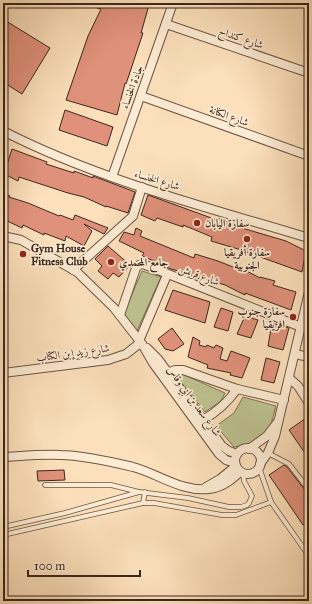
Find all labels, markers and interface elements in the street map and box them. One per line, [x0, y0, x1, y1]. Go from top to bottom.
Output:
street label: شارع كنداح [216, 24, 265, 55]
street label: جادة الخنساء [118, 63, 146, 111]
street label: شارع الكنانة [206, 103, 251, 132]
street label: شارع الخنساء [132, 167, 181, 196]
place label: سفارة اليابان [205, 217, 249, 230]
marker: سفارة اليابان [192, 218, 202, 228]
marker: سفارة أفريقيا الجنوبية [242, 234, 252, 244]
place label: Gym House Fitness Club [31, 242, 88, 268]
place label: سفارة أفريقيا الجنوبية [224, 244, 270, 272]
marker: Gym House Fitness Club [18, 249, 28, 259]
place label: جامع المحمدي [119, 256, 169, 273]
marker: جامع المحمدي [106, 257, 116, 267]
street label: شارع قريش [176, 261, 221, 291]
place label: سفارة جنوب افريقيا [237, 305, 285, 332]
marker: سفارة جنوب افريقيا [288, 312, 298, 322]
street label: شارع زيد إبن الكتاب [36, 341, 111, 368]
street label: شارع سعد بن ابي وقاس [162, 363, 224, 440]
scale bar [28, 552, 140, 578]
text: 100 m [34, 559, 65, 573]

